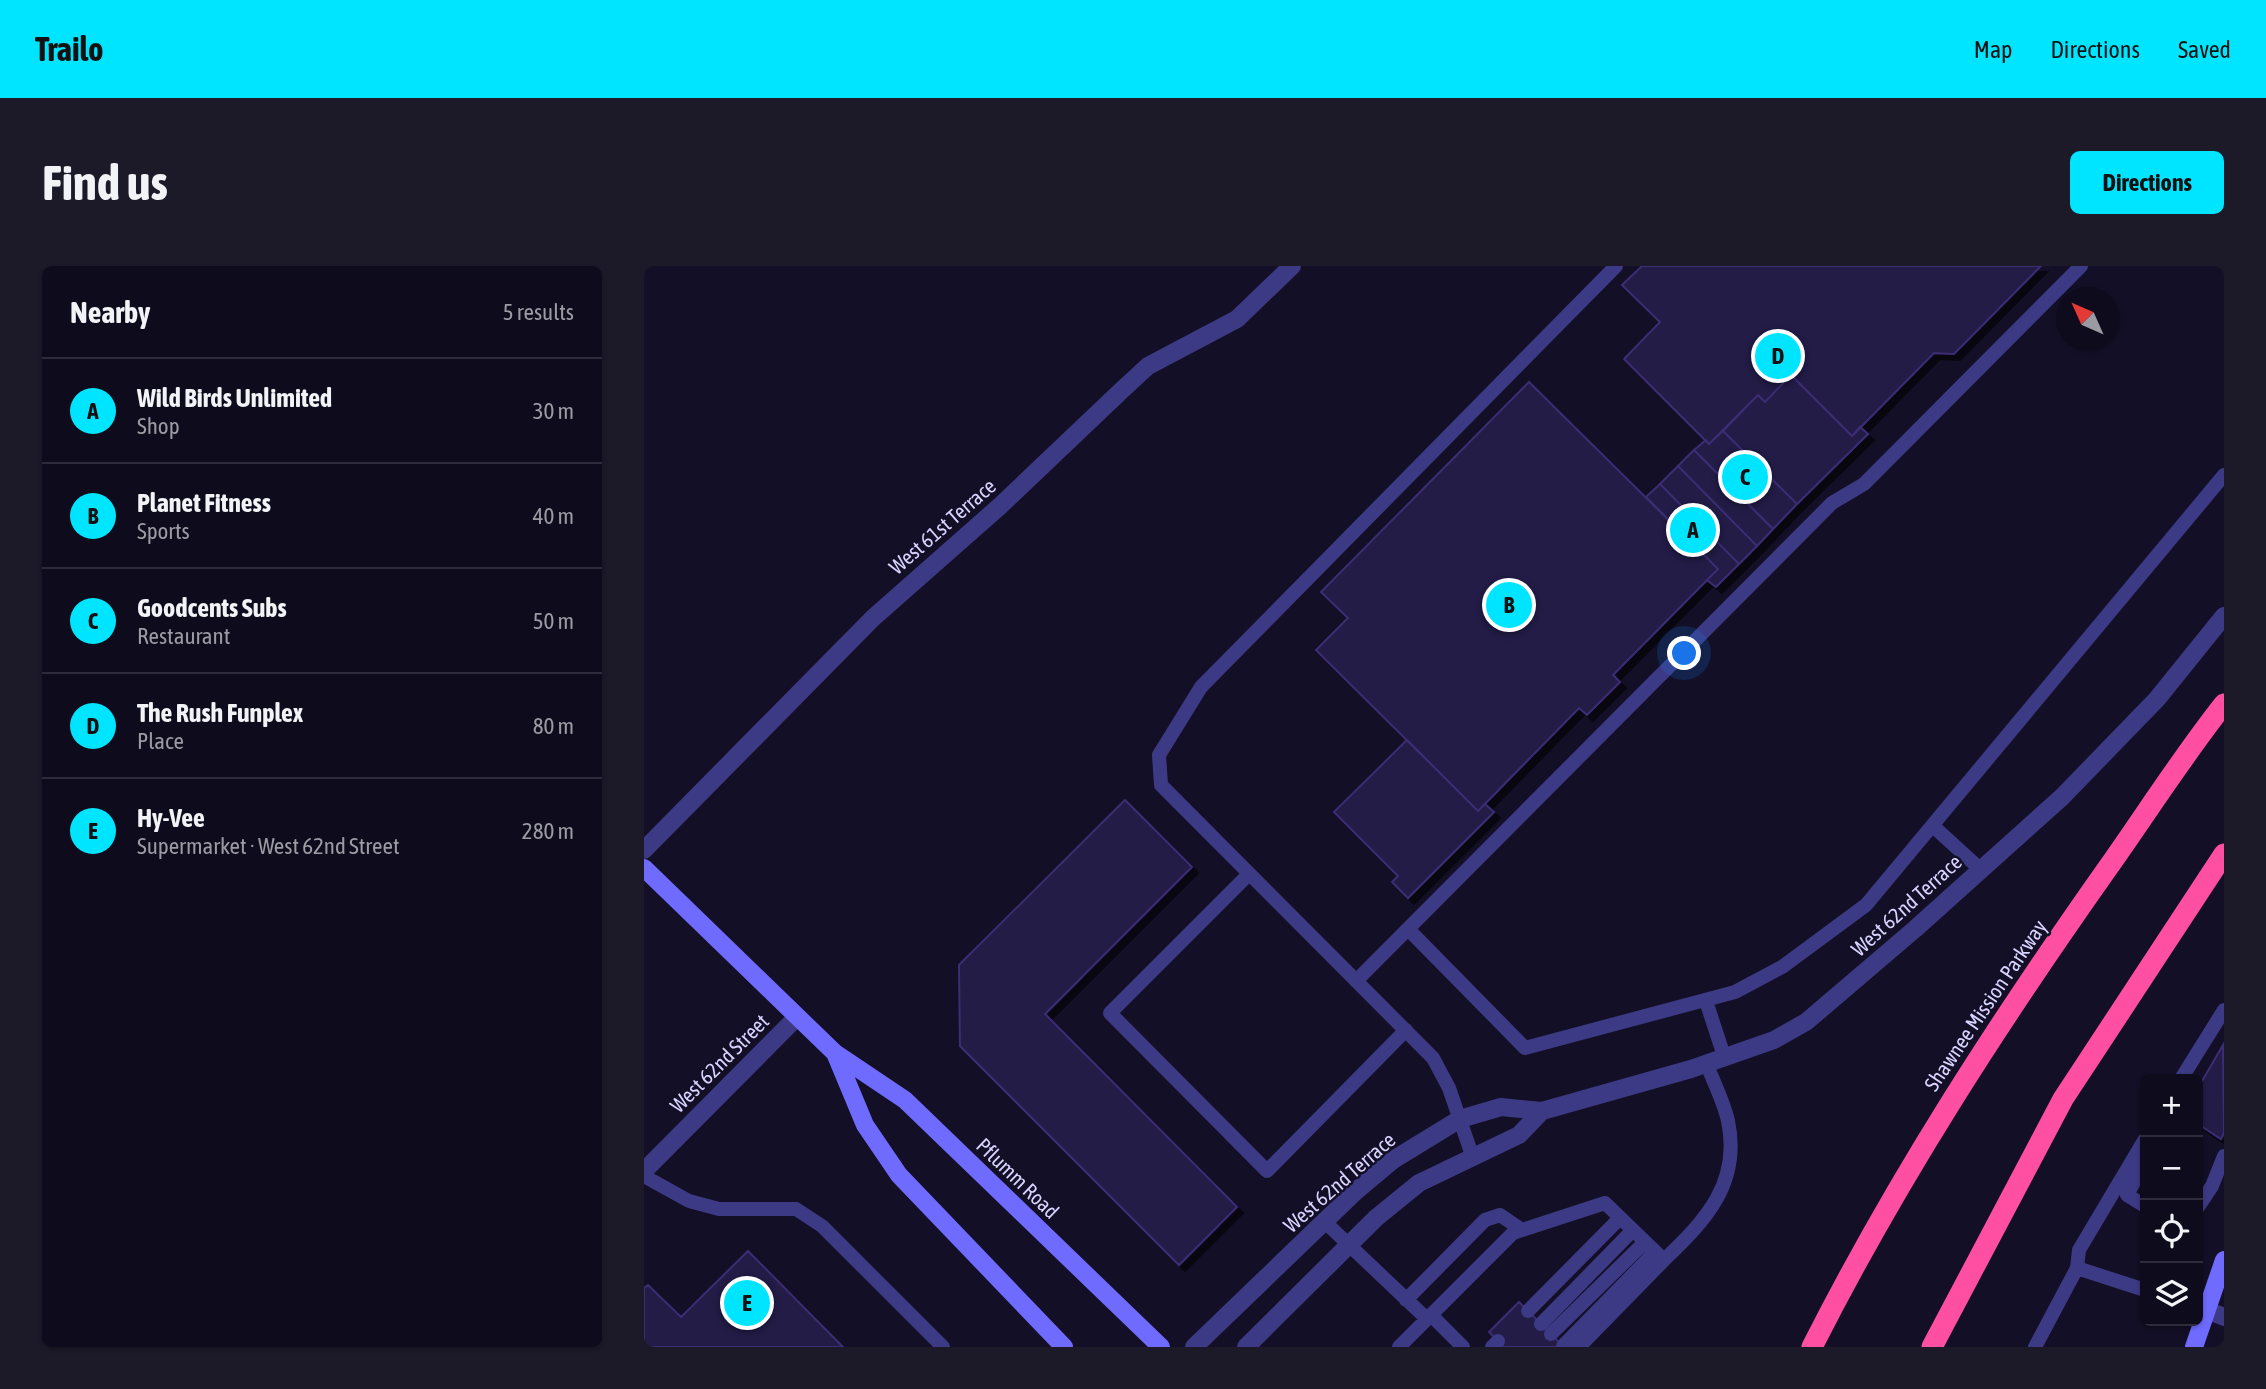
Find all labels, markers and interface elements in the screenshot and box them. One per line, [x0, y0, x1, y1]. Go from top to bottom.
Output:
text: Trailo [35, 30, 103, 68]
text: Map [1974, 36, 2012, 63]
text: Directions [2050, 36, 2140, 63]
text: Saved [2178, 36, 2231, 63]
button: Directions [2070, 151, 2224, 214]
text: Find us [42, 154, 168, 210]
north arrow [2056, 287, 2119, 350]
text: Nearby [70, 295, 150, 329]
text: 5 results [503, 299, 574, 325]
pin: D [1755, 330, 1801, 382]
text: Wild Birds Unlimited [137, 383, 332, 413]
text: A [87, 398, 99, 424]
text: 30 m [533, 398, 574, 424]
text: Shop [137, 413, 180, 439]
pin: C [1722, 451, 1768, 503]
street label: West 61st Terrace [884, 473, 1000, 579]
text: Planet Fitness [137, 488, 271, 518]
text: B [88, 503, 98, 529]
text: 40 m [533, 503, 574, 529]
pin: A [1670, 504, 1716, 556]
text: Sports [137, 518, 190, 544]
pin: B [1486, 579, 1532, 631]
text: Goodcents Subs [137, 593, 287, 623]
text: C [88, 608, 98, 634]
text: 50 m [533, 608, 574, 634]
text: Restaurant [137, 623, 230, 649]
your location [1667, 636, 1701, 670]
text: The Rush Funplex [137, 698, 303, 728]
text: D [87, 713, 99, 739]
text: 80 m [533, 713, 574, 739]
text: Place [137, 728, 184, 754]
text: Hy-Vee [137, 803, 205, 833]
text: E [88, 818, 98, 844]
text: 280 m [522, 818, 574, 844]
text: Supermarket · West 62nd Street [137, 833, 400, 859]
street label: West 62nd Terrace [1846, 849, 1966, 961]
street label: Shawnee Mission Parkway [1919, 915, 2051, 1095]
street label: West 62nd Street [665, 1009, 773, 1117]
map controls [2140, 1074, 2203, 1326]
button: + [2140, 1074, 2203, 1137]
street label: West 62nd Terrace [1278, 1127, 1400, 1237]
street label: Pflumm Road [972, 1133, 1064, 1223]
button: − [2140, 1137, 2203, 1200]
button: locate [2140, 1200, 2203, 1263]
button: layers [2140, 1263, 2203, 1326]
pin: E [724, 1277, 770, 1329]

